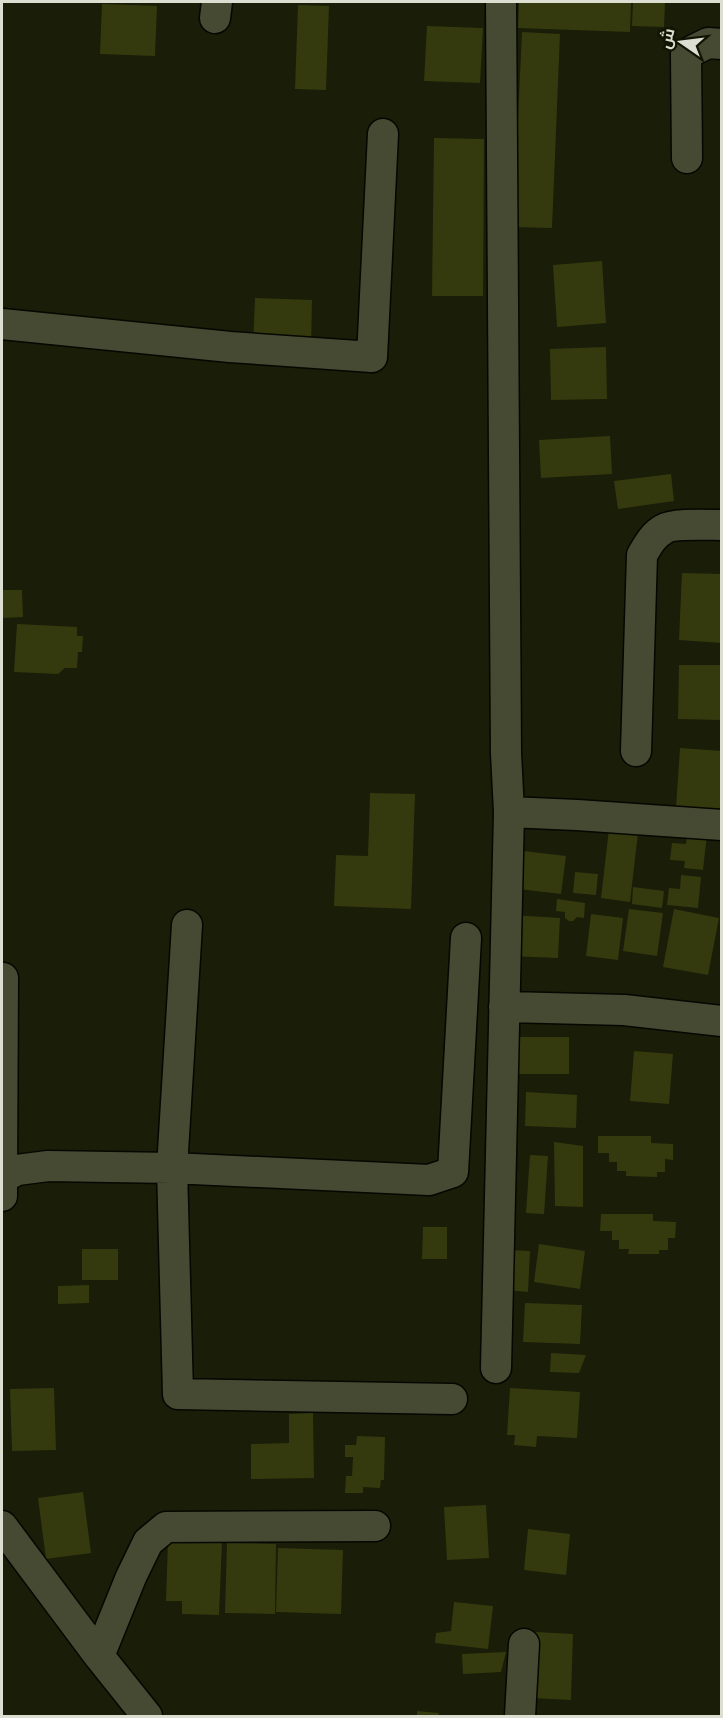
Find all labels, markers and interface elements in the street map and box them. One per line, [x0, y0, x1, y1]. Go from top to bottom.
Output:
north arrow [651, 12, 711, 72]
text: ش [653, 26, 680, 51]

